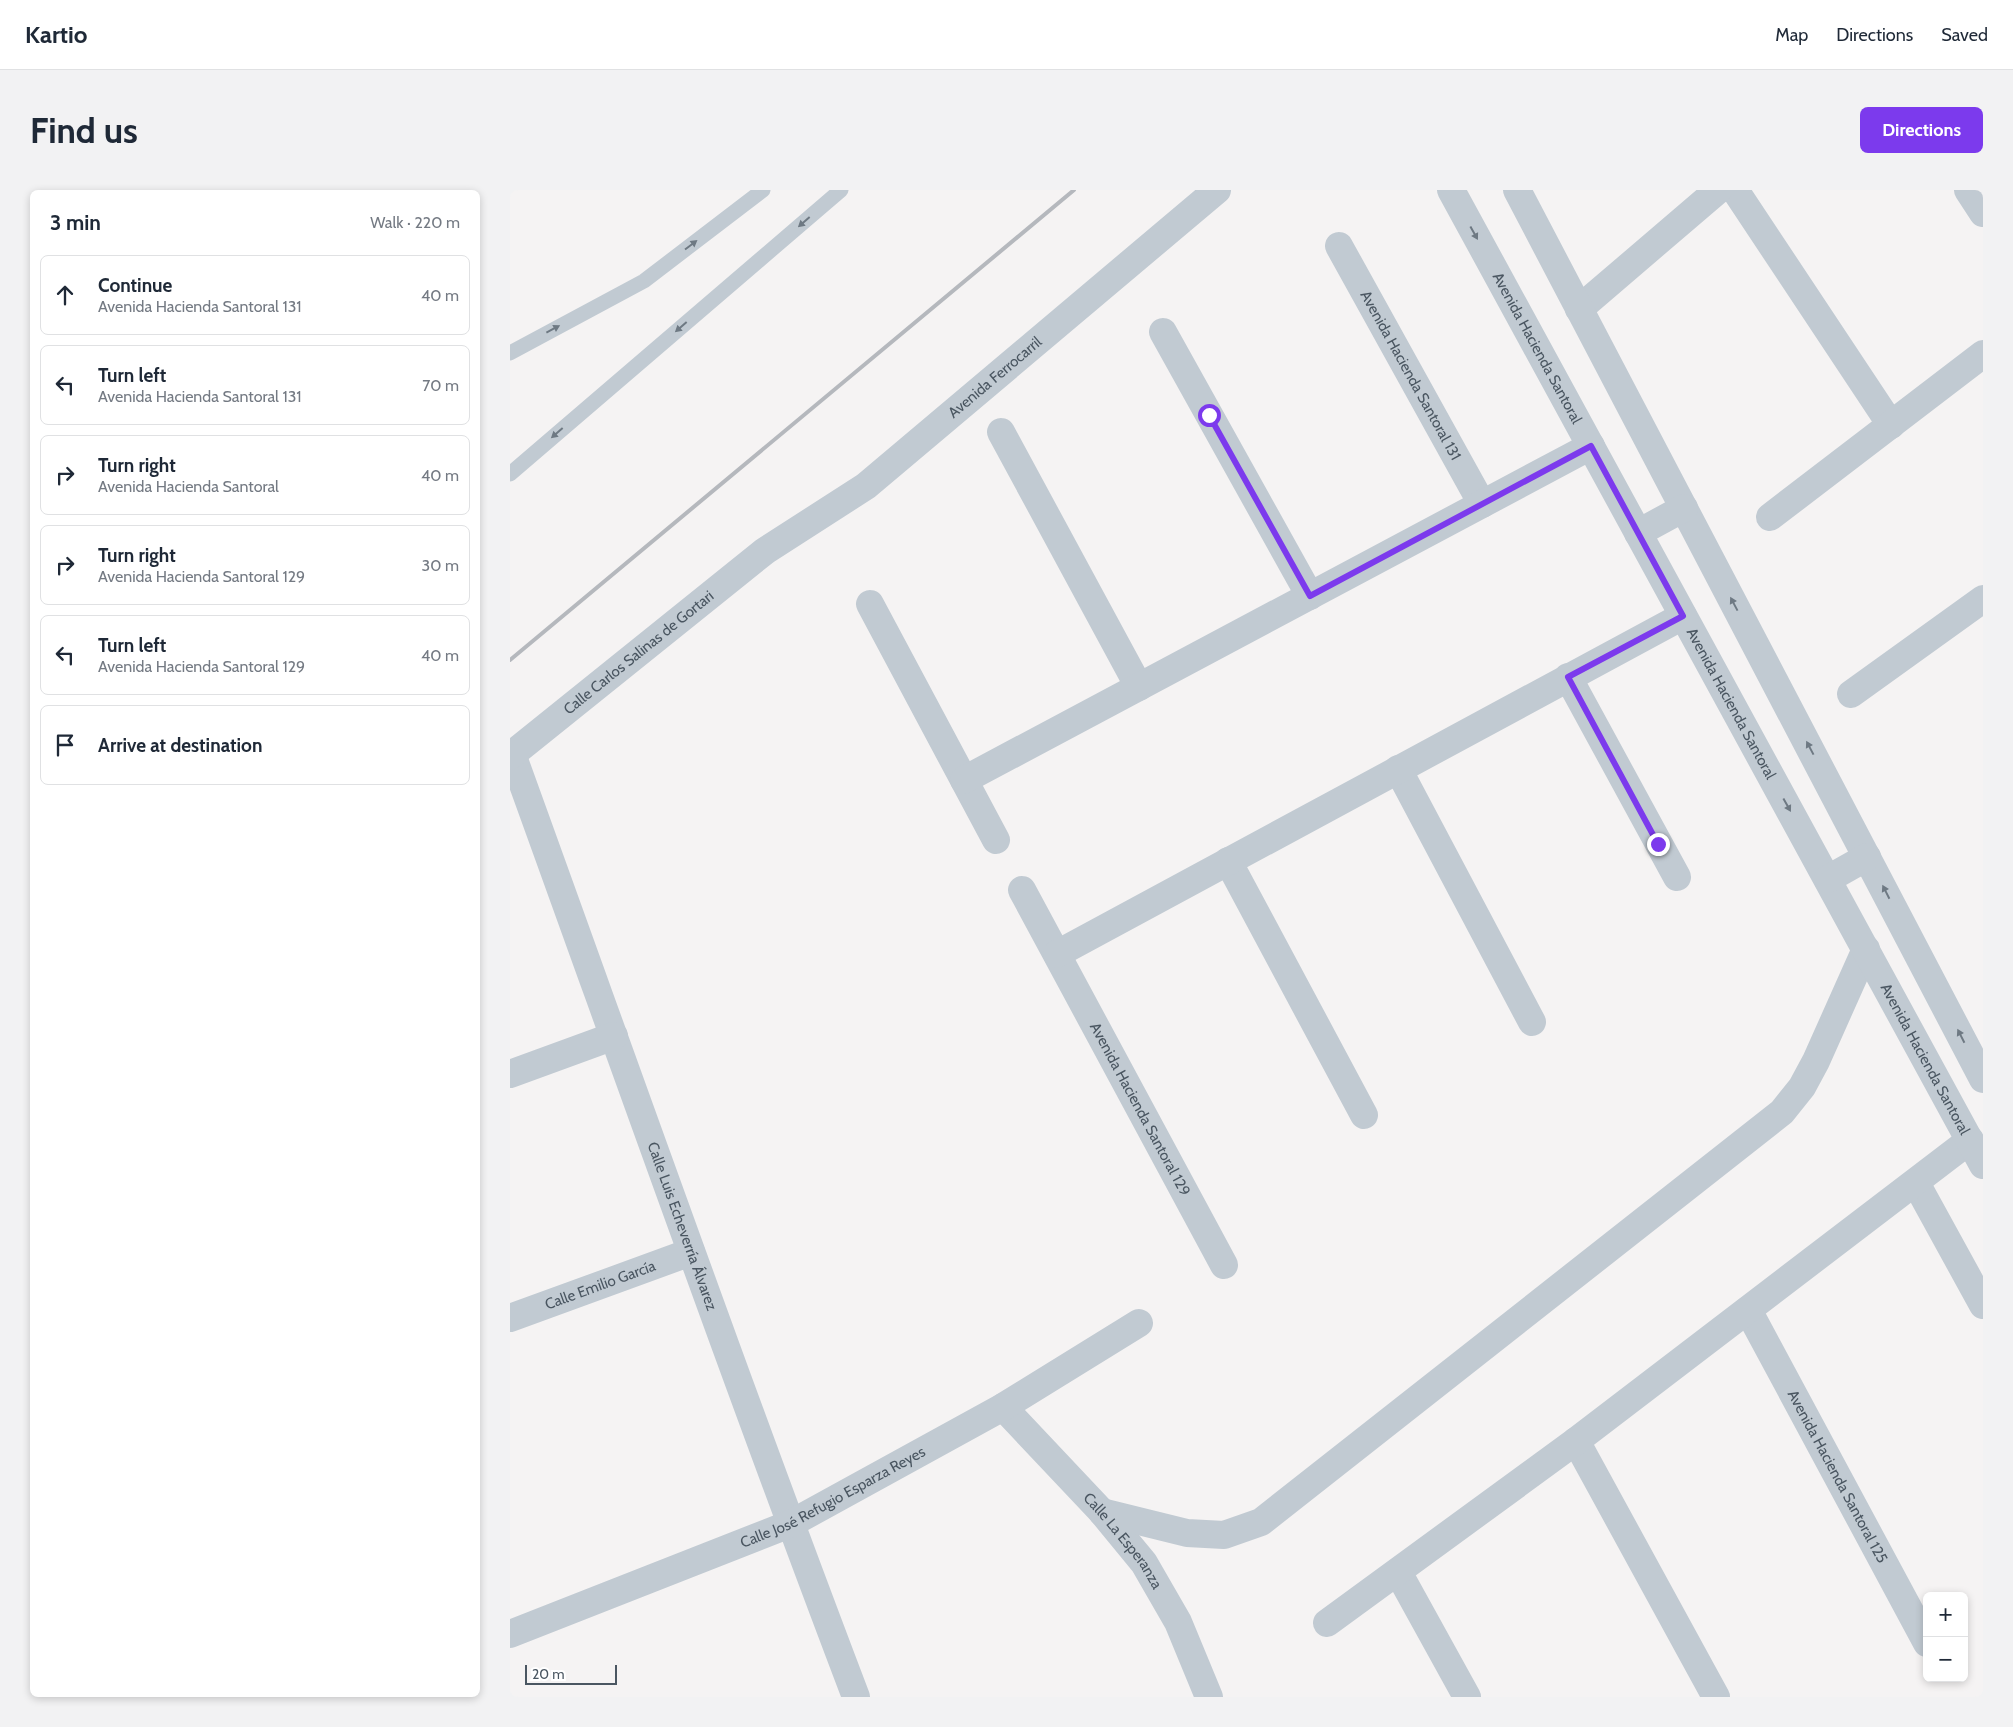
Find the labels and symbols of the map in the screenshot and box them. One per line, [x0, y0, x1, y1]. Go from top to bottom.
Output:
one-way arrow [798, 216, 811, 227]
one-way arrow [1470, 225, 1478, 240]
one-way arrow [684, 239, 697, 250]
street label: Avenida Hacienda Santoral [1489, 269, 1586, 427]
street label: Avenida Hacienda Santoral 131 [1357, 288, 1465, 463]
one-way arrow [674, 322, 687, 333]
one-way arrow [546, 325, 560, 334]
street label: Avenida Ferrocarril [945, 332, 1046, 422]
route start [1198, 404, 1221, 427]
one-way arrow [551, 428, 564, 439]
street label: Calle Carlos Salinas de Gortari [560, 587, 717, 718]
one-way arrow [1730, 597, 1739, 611]
street label: Avenida Hacienda Santoral [1683, 625, 1780, 783]
one-way arrow [1806, 741, 1814, 755]
one-way arrow [1783, 798, 1791, 813]
route end [1647, 833, 1670, 856]
one-way arrow [1882, 885, 1890, 899]
street label: Avenida Hacienda Santoral [1877, 980, 1974, 1138]
street label: Avenida Hacienda Santoral 129 [1086, 1019, 1194, 1199]
one-way arrow [1956, 1029, 1965, 1043]
street label: Calle Luis Echeverría Álvarez [643, 1140, 721, 1313]
street label: Calle Emilio García [542, 1256, 659, 1314]
street label: Avenida Hacienda Santoral 125 [1784, 1387, 1891, 1566]
street label: Calle José Refugio Esparza Reyes [738, 1442, 928, 1552]
street label: Calle La Esperanza [1080, 1489, 1166, 1593]
scale bar [525, 1662, 618, 1685]

